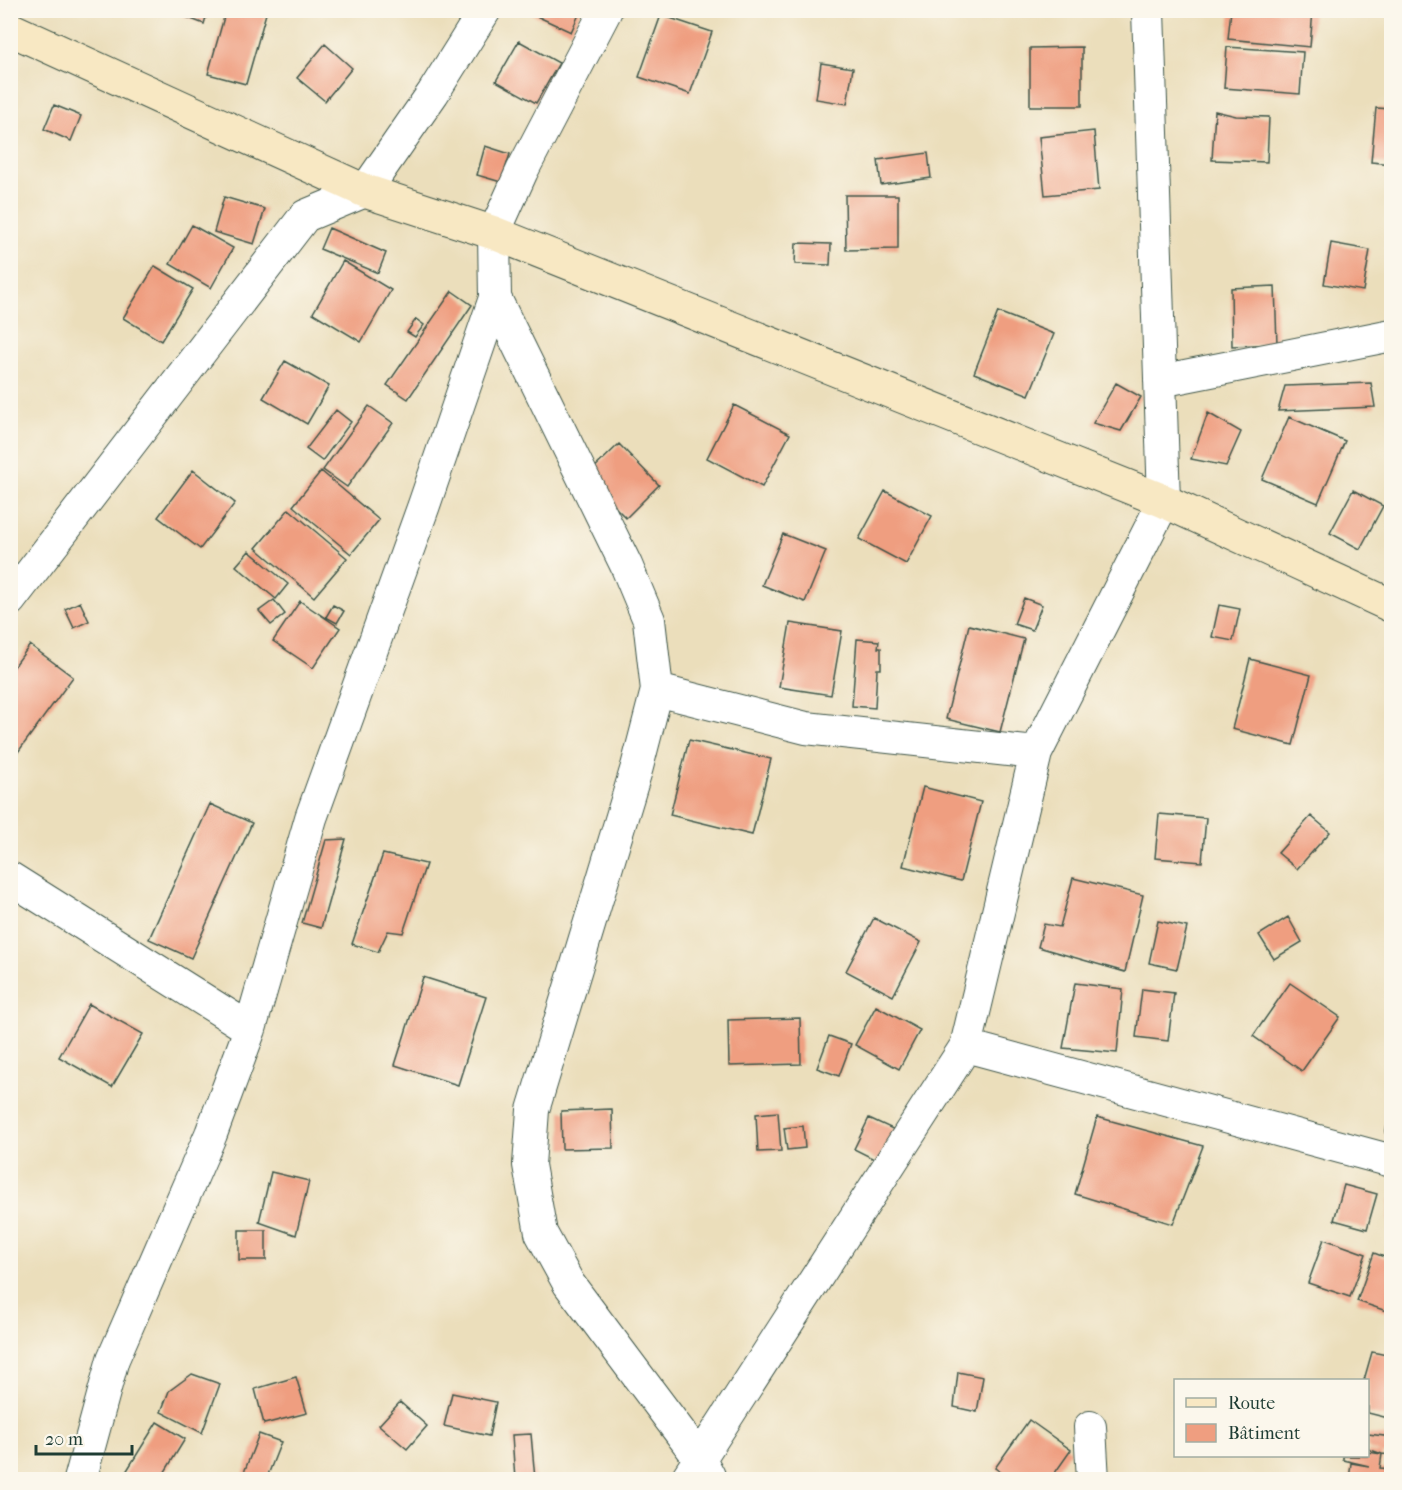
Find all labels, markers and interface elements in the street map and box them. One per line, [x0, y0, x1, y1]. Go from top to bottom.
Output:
legend [1174, 1379, 1369, 1457]
text: Route [1228, 1393, 1275, 1414]
scale bar [36, 1418, 132, 1456]
text: Bâtiment [1228, 1423, 1301, 1444]
text: 20 m [45, 1429, 83, 1450]

